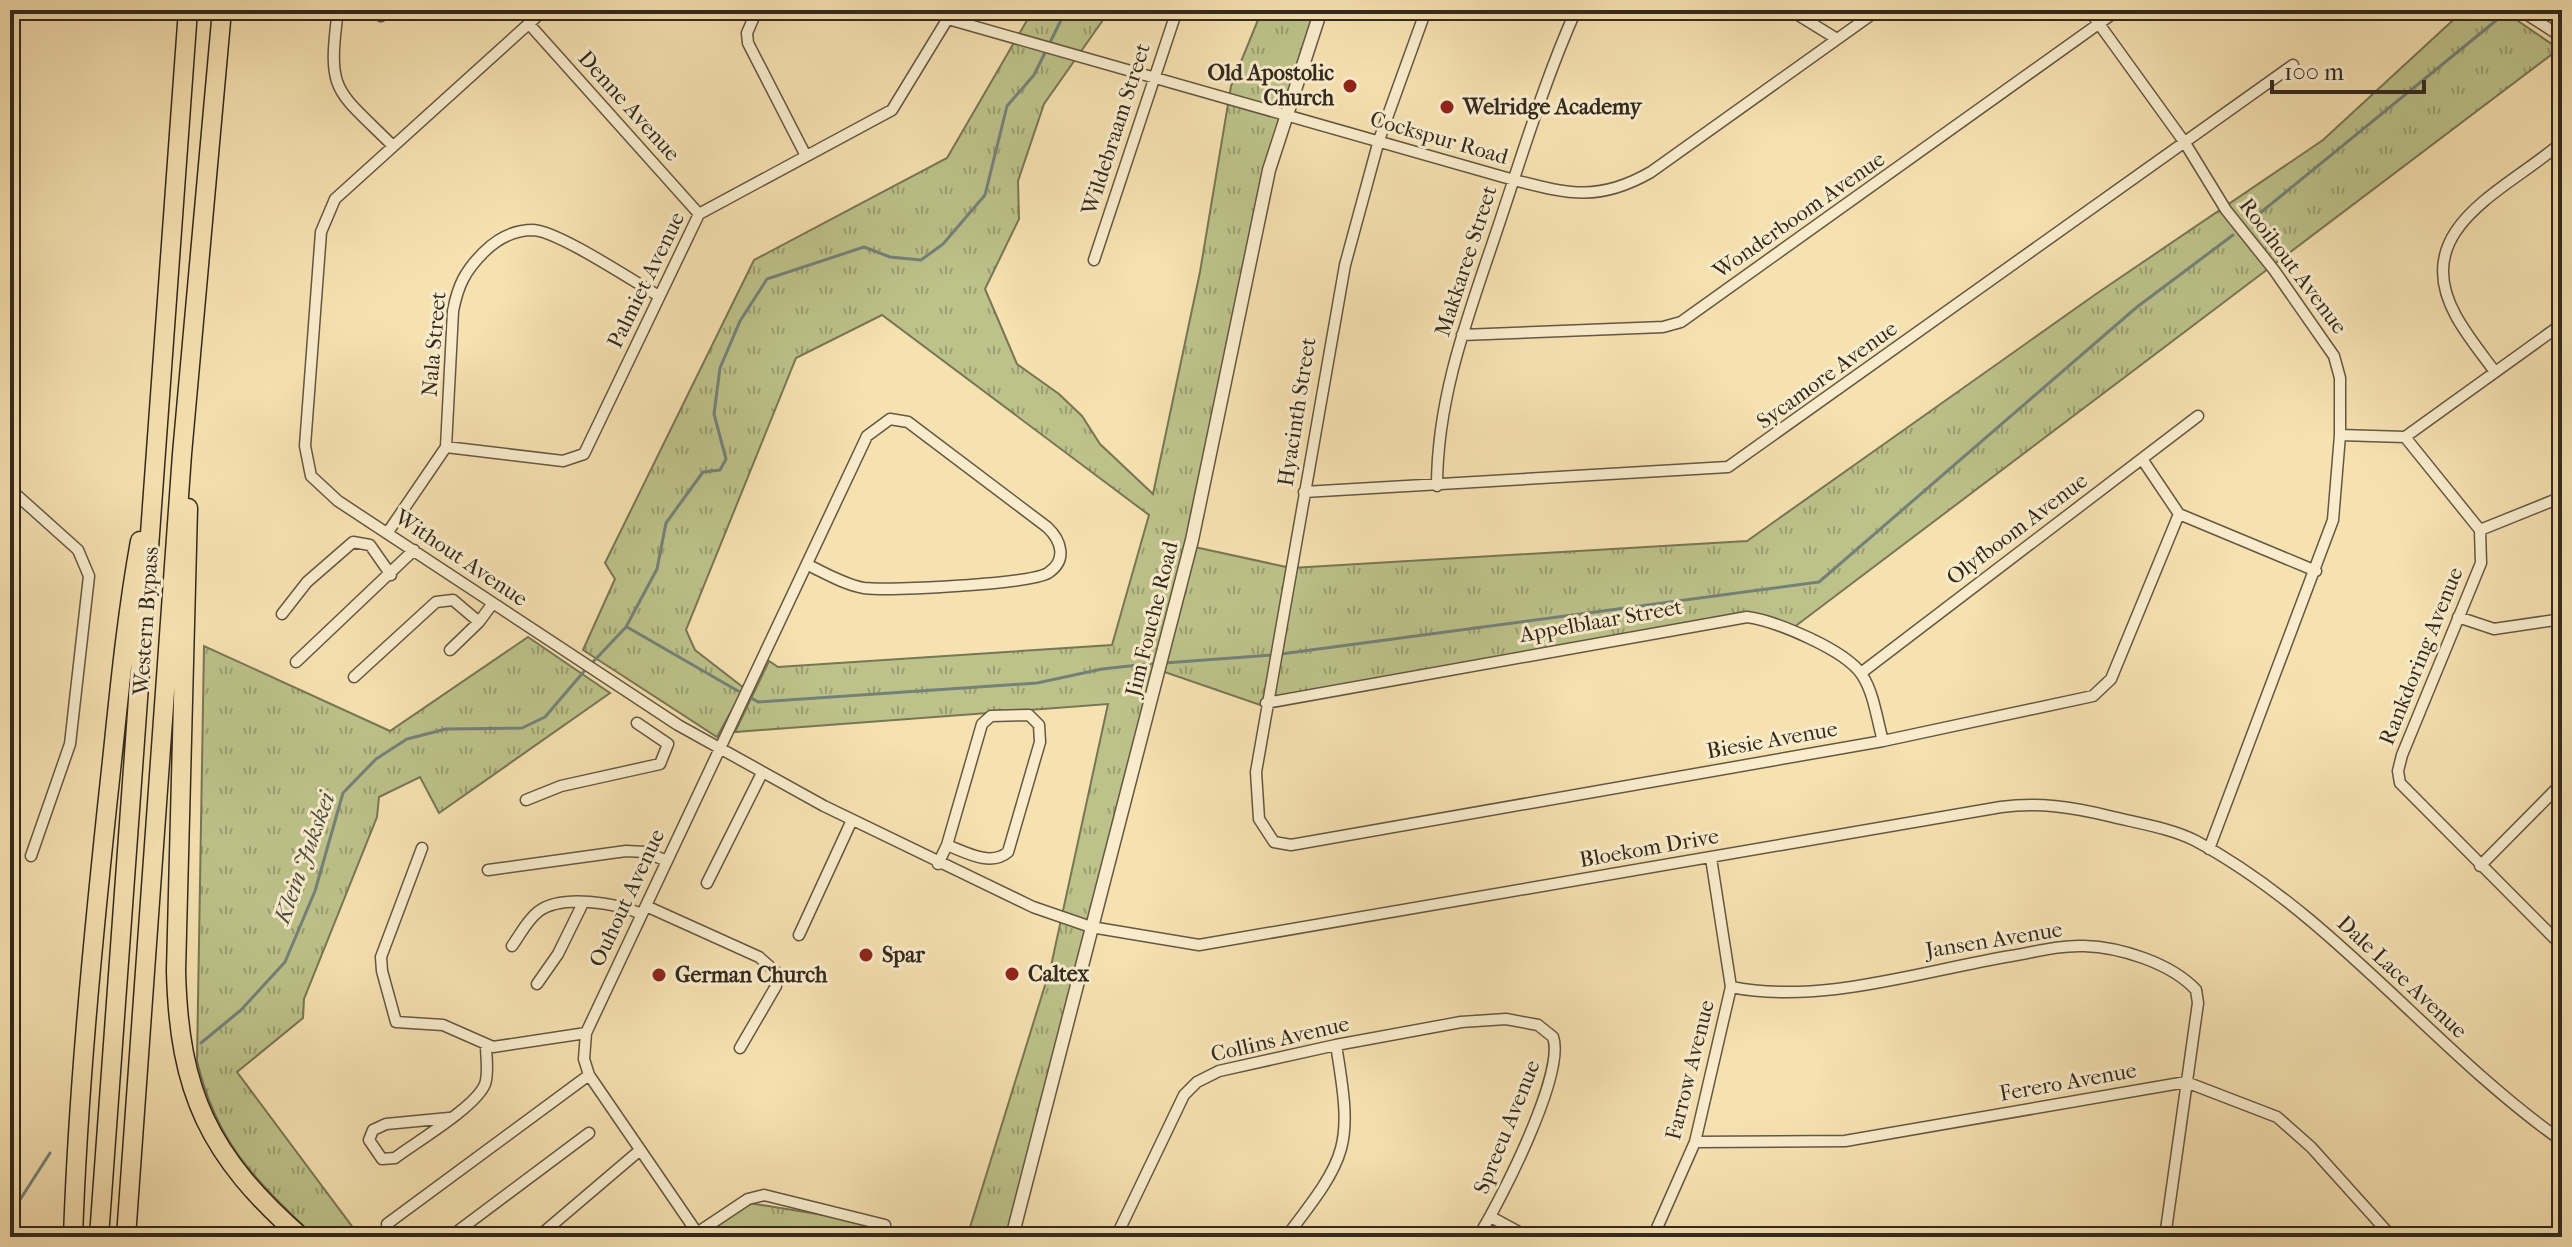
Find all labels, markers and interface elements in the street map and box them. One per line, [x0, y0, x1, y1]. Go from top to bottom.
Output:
street label: Wildebraam Street [1076, 40, 1156, 219]
scale bar [2272, 44, 2424, 94]
street label: Denne Avenue [573, 45, 685, 167]
text: 100 m [2284, 58, 2344, 86]
place label: Old Apostolic Church [1207, 60, 1335, 111]
marker: Old Apostolic Church [1341, 77, 1359, 95]
place label: Welridge Academy [1462, 94, 1643, 120]
marker: Welridge Academy [1438, 98, 1456, 116]
street label: Cockspur Road [1367, 106, 1512, 170]
street label: Wonderboom Avenue [1707, 146, 1890, 285]
street label: Makkaree Street [1429, 182, 1503, 340]
street label: Rooihout Avenue [2233, 193, 2353, 339]
street label: Palmiet Avenue [602, 208, 690, 352]
street label: Nala Street [416, 290, 452, 398]
street label: Sycamore Avenue [1752, 315, 1902, 435]
street label: Hyacinth Street [1272, 336, 1322, 488]
street label: Olyfboom Avenue [1941, 467, 2093, 590]
street label: Without Avenue [389, 503, 533, 612]
street label: Jim Fouche Road [1120, 538, 1184, 701]
street label: Western Bypass [128, 546, 164, 697]
street label: Rankdoring Avenue [2373, 563, 2469, 749]
street label: Appelblaar Street [1517, 594, 1685, 648]
street label: Biesie Avenue [1704, 716, 1840, 764]
water label: Klein Jukskei [267, 787, 341, 929]
street label: Bloekom Drive [1577, 823, 1721, 873]
street label: Ouhout Avenue [584, 825, 670, 971]
street label: Dale Lace Avenue [2332, 910, 2472, 1044]
street label: Jansen Avenue [1922, 916, 2064, 964]
place label: Spar [882, 942, 925, 968]
marker: Spar [857, 946, 875, 964]
place label: Caltex [1028, 961, 1090, 987]
place label: German Church [675, 962, 828, 988]
marker: Caltex [1003, 965, 1021, 983]
marker: German Church [650, 966, 668, 984]
street label: Farrow Avenue [1660, 997, 1720, 1143]
street label: Collins Avenue [1208, 1010, 1352, 1068]
street label: Spreeu Avenue [1468, 1056, 1546, 1198]
street label: Ferero Avenue [1997, 1057, 2139, 1107]

